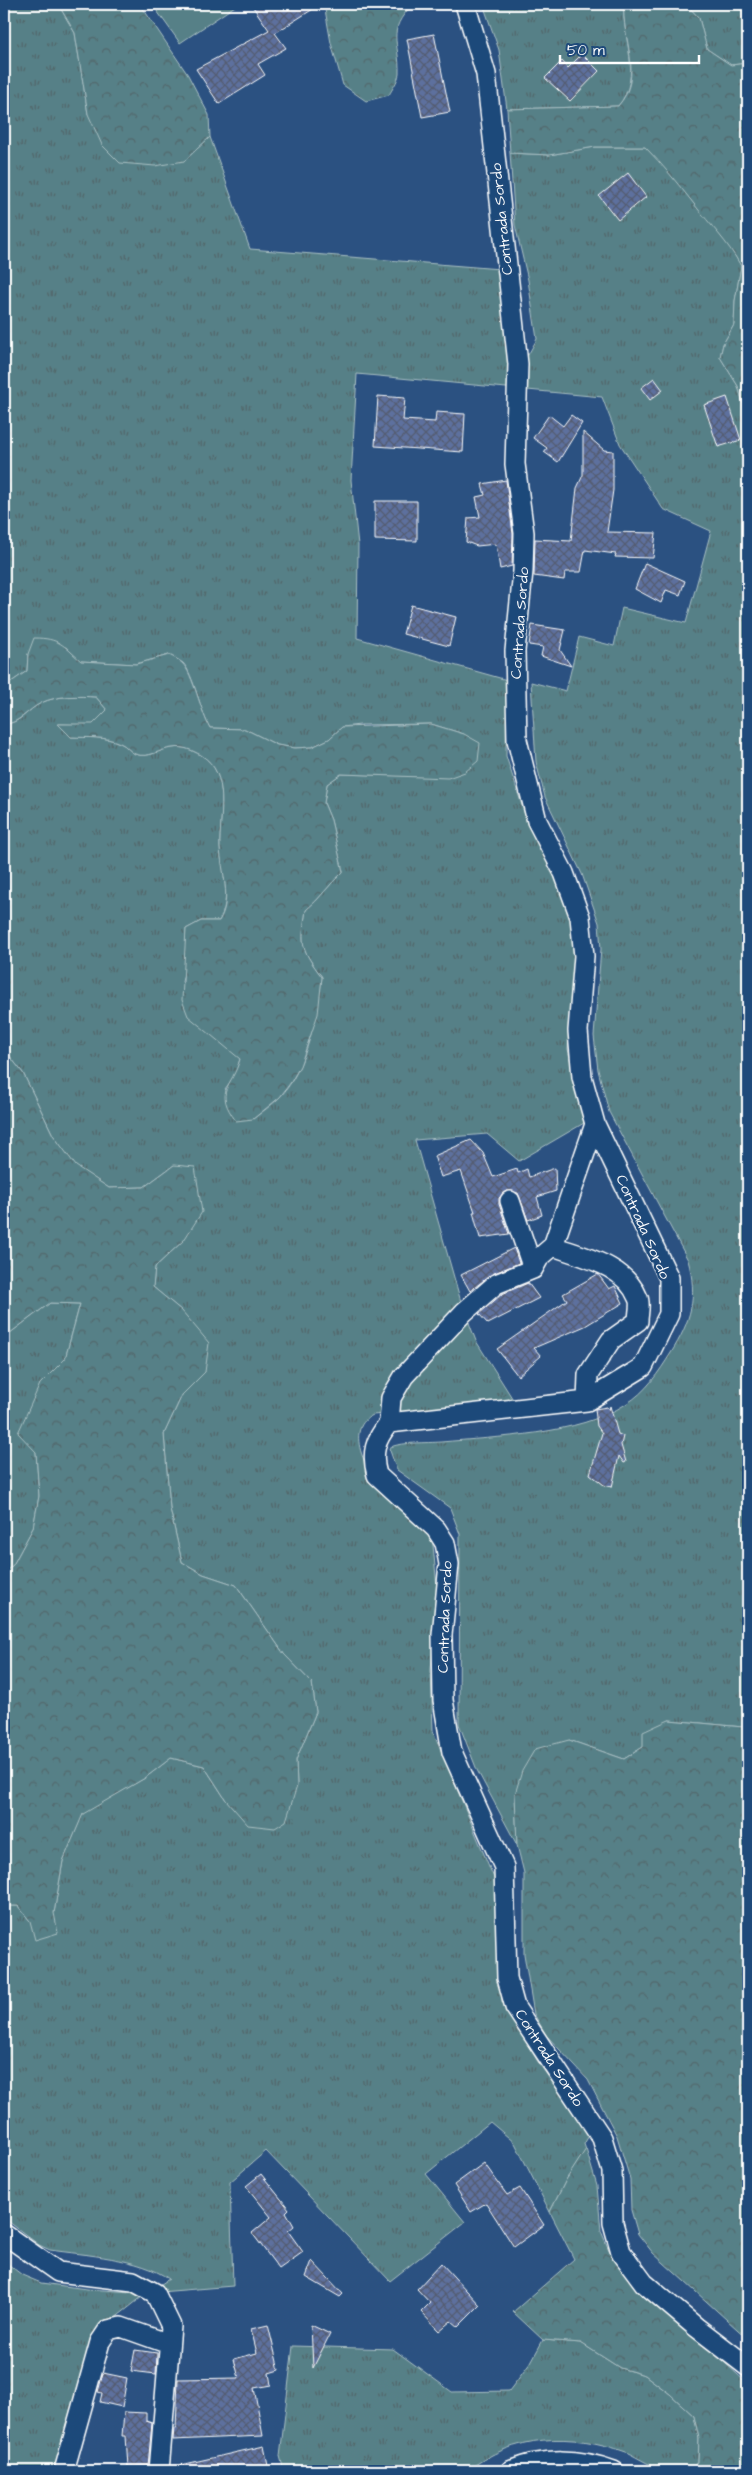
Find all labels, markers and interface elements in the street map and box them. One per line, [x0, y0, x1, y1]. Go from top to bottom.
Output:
scale bar [560, 32, 698, 64]
text: 50 m [567, 40, 605, 61]
street label: Contrada Sordo [486, 161, 518, 276]
street label: Contrada Sordo [506, 566, 534, 680]
street label: Contrada Sordo [611, 1171, 676, 1283]
street label: Contrada Sordo [433, 1560, 457, 1674]
street label: Contrada Sordo [510, 2005, 589, 2111]

